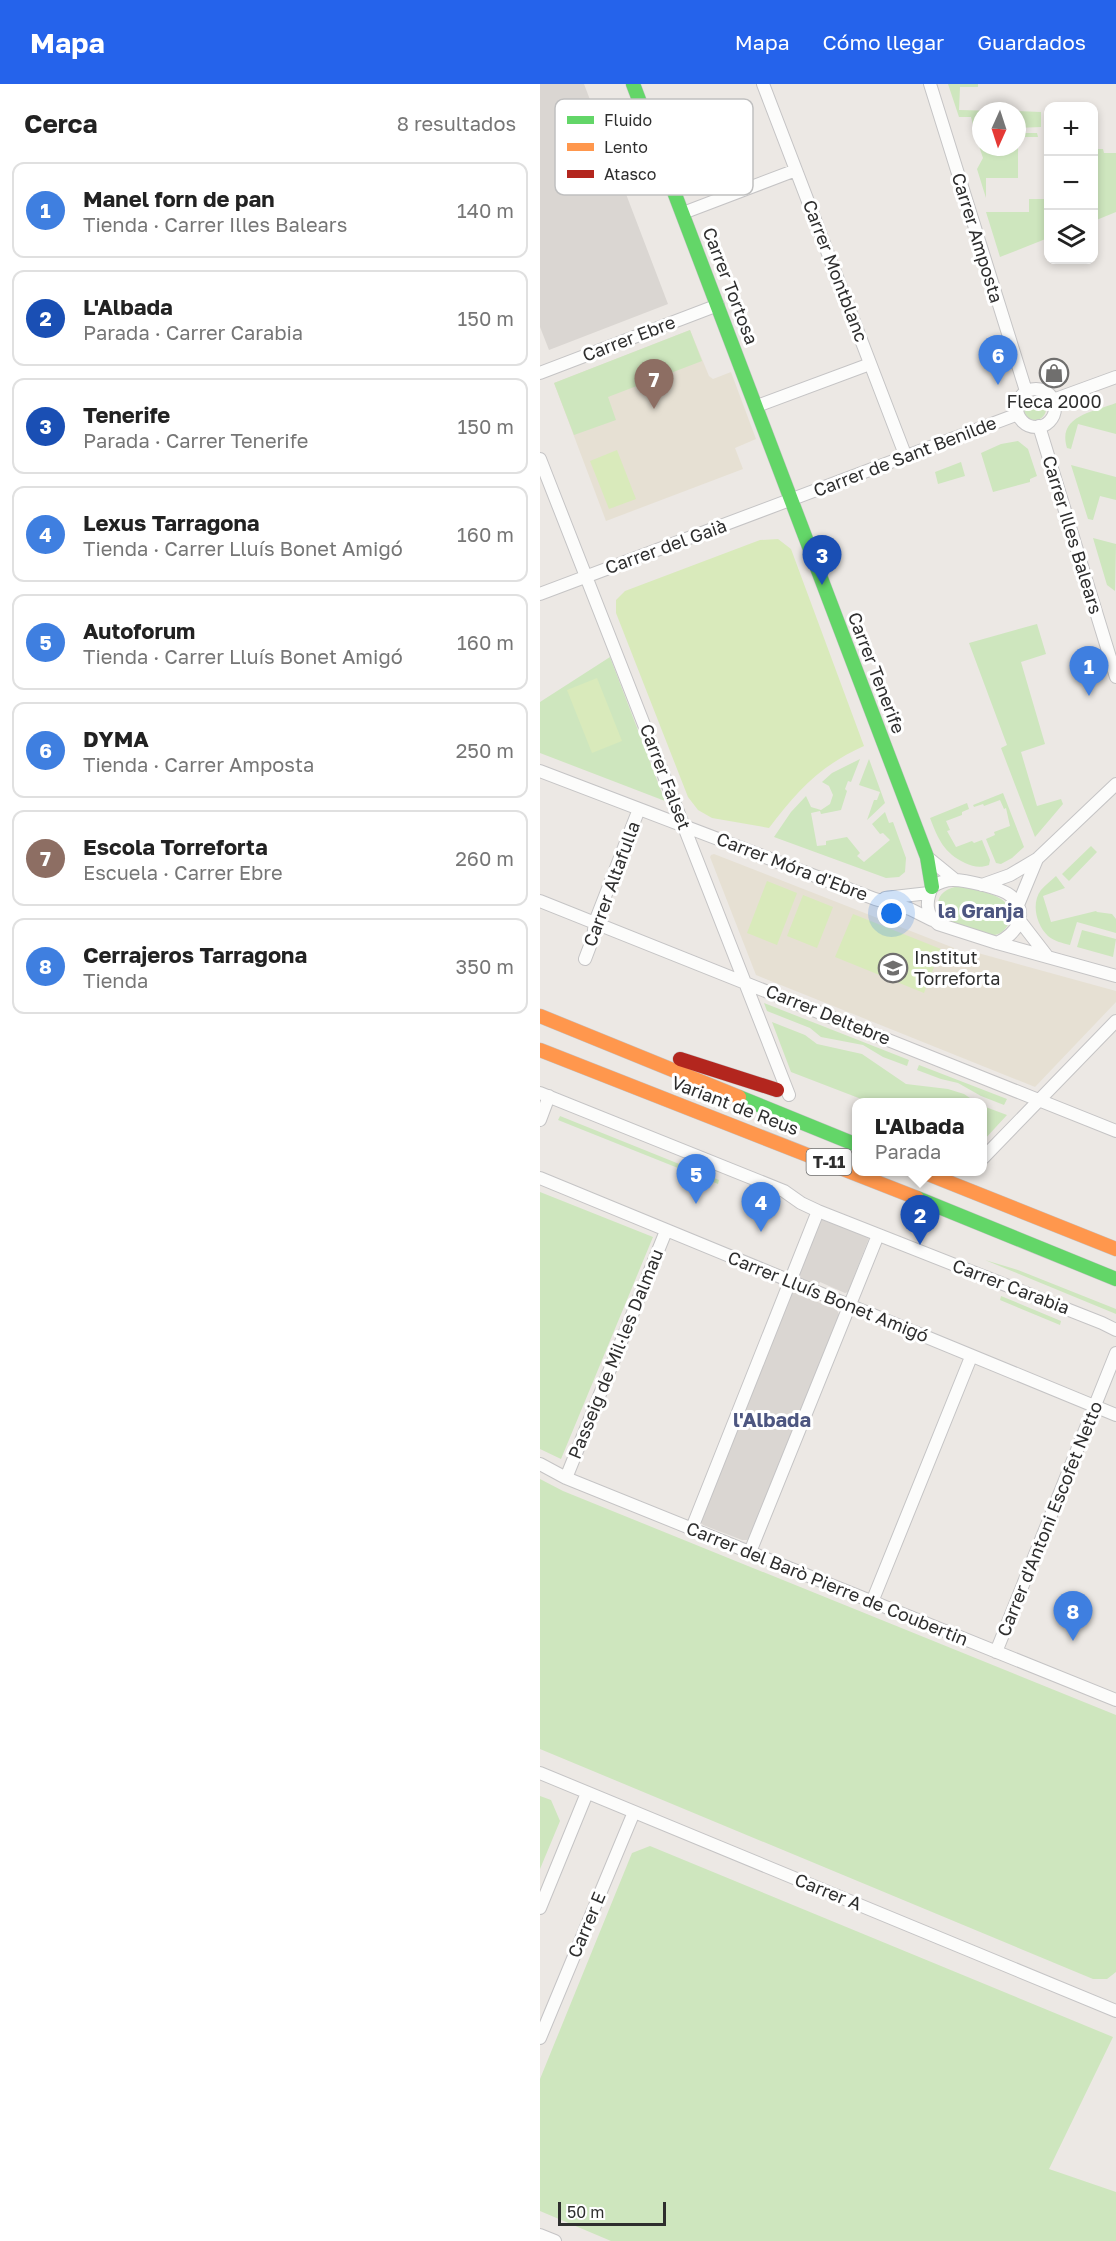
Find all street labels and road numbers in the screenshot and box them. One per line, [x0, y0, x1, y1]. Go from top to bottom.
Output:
street label: Carrer Amposta [948, 170, 1008, 305]
street label: Carrer Montblanc [799, 196, 873, 345]
street label: Carrer Tortosa [699, 224, 763, 347]
street label: Carrer Ebre [579, 310, 678, 366]
street label: Carrer de Sant Benilde [810, 411, 999, 501]
street label: Carrer Illes Balears [1038, 453, 1108, 617]
street label: Carrer del Gaià [602, 514, 729, 578]
street label: Carrer Tenerife [844, 609, 910, 737]
street label: Carrer Falset [636, 721, 696, 833]
street label: Carrer Altafulla [578, 818, 644, 949]
street label: Carrer Móra d'Ebre [714, 827, 871, 905]
street label: Carrer Deltebre [763, 979, 894, 1049]
street label: Variant de Reus [669, 1071, 802, 1139]
road number: T-11 [806, 1149, 852, 1175]
street label: Passeig de Mil·les Dalmau [563, 1245, 667, 1462]
street label: Carrer Lluís Bonet Amigó [725, 1246, 932, 1346]
street label: Carrer Carabia [950, 1254, 1073, 1319]
street label: Carrer d'Antoni Escofet Netto [992, 1398, 1106, 1639]
street label: Carrer del Barò Pierre de Coubertin [683, 1516, 972, 1650]
street label: Carrer A [792, 1868, 865, 1914]
street label: Carrer E [562, 1888, 610, 1961]

